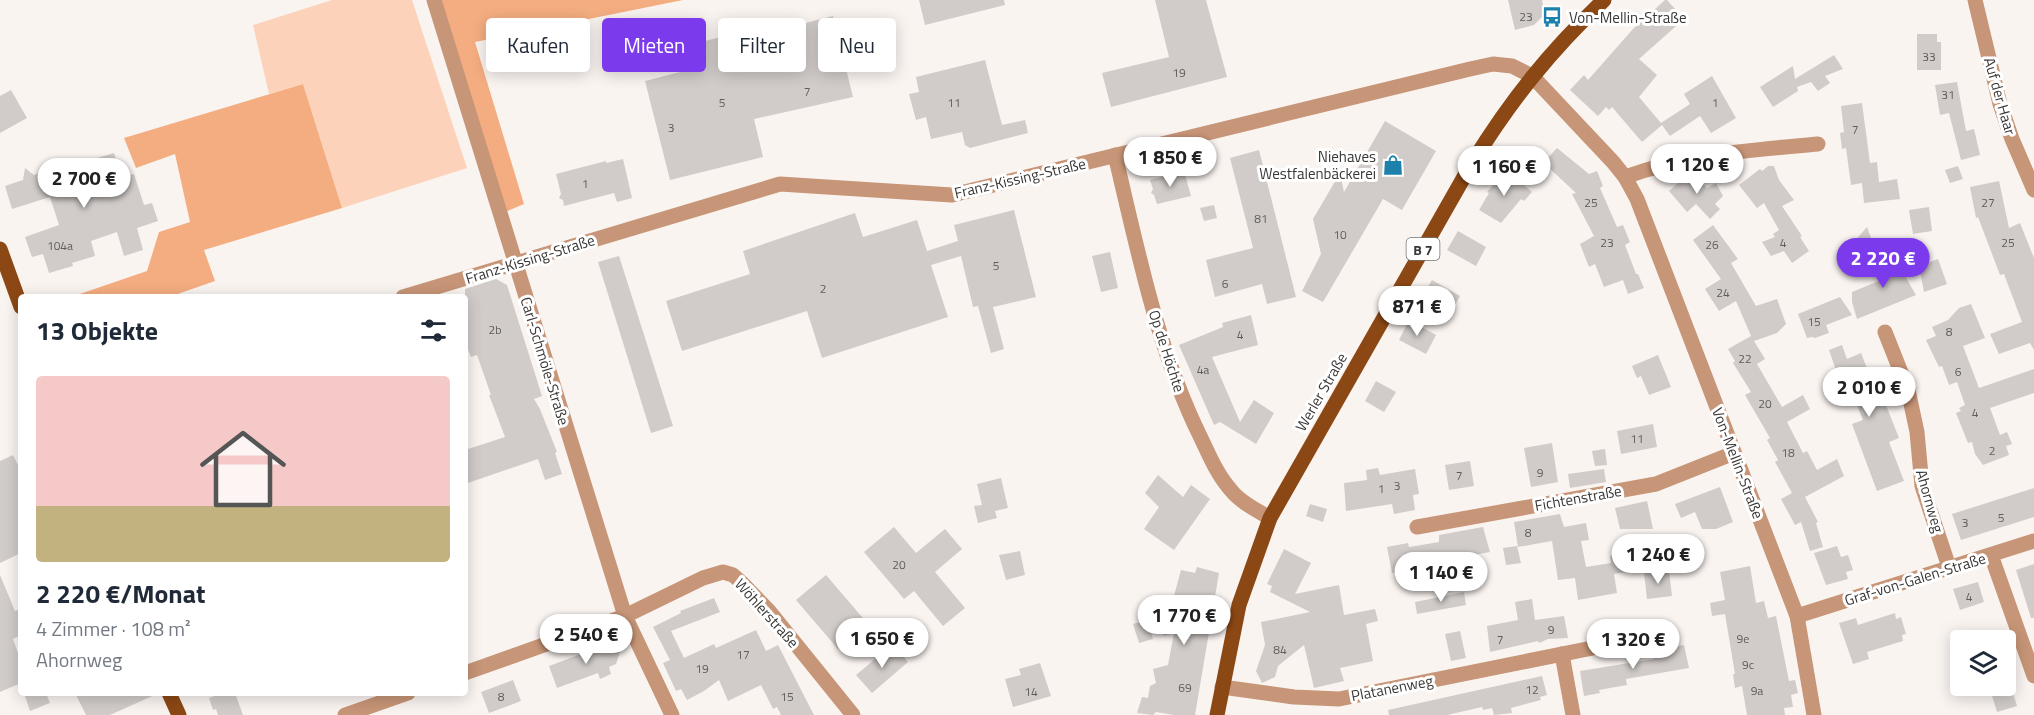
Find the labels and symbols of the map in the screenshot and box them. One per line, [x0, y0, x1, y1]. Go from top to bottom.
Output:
bus stop icon: Von-Mellin-Straße [1540, 5, 1564, 29]
place label: Von-Mellin-Straße [1569, 6, 1686, 29]
house number: 23 [1519, 7, 1533, 26]
house number: 33 [1922, 47, 1936, 66]
street label: Auf der Haar [1978, 55, 2022, 137]
house number: 19 [1172, 63, 1186, 82]
house number: 7 [804, 82, 810, 101]
house number: 31 [1941, 85, 1955, 104]
house number: 5 [719, 93, 726, 112]
house number: 11 [947, 93, 961, 112]
house number: 1 [1712, 93, 1718, 112]
house number: 3 [668, 118, 674, 137]
house number: 7 [1852, 120, 1858, 139]
pin: 1 850 € [1115, 137, 1225, 188]
pin: 1 120 € [1642, 144, 1752, 195]
place label: Niehaves Westfalenbäckerei [1259, 145, 1376, 185]
pin: 1 160 € [1449, 146, 1559, 197]
street label: Franz-Kissing-Straße [952, 152, 1088, 204]
shop icon: Niehaves Westfalenbäckerei [1381, 153, 1405, 177]
pin: 2 700 € [29, 158, 139, 209]
house number: 1 [582, 174, 588, 193]
house number: 25 [1584, 193, 1598, 212]
house number: 27 [1981, 193, 1995, 212]
house number: 81 [1254, 209, 1268, 228]
house number: 10 [1333, 225, 1347, 244]
street label: Franz-Kissing-Straße [462, 228, 598, 290]
house number: 23 [1600, 233, 1614, 252]
house number: 4 [1780, 233, 1787, 252]
house number: 25 [2001, 233, 2015, 252]
house number: 26 [1705, 235, 1719, 254]
house number: 104a [47, 236, 73, 255]
road number: B 7 [1406, 238, 1440, 260]
pin: 2 220 € [1828, 238, 1938, 289]
house number: 5 [993, 256, 1000, 275]
house number: 6 [1222, 274, 1229, 293]
house number: 2 [820, 279, 826, 298]
house number: 24 [1716, 283, 1730, 302]
pin: 871 € [1375, 286, 1459, 337]
street label: Carl-Schmöle-Straße [515, 294, 575, 428]
street label: Op de Höchte [1143, 307, 1191, 395]
house number: 15 [1807, 312, 1821, 331]
house number: 2b [488, 320, 502, 339]
house number: 8 [1946, 322, 1953, 341]
house number: 4 [1237, 325, 1244, 344]
street label: Werler Straße [1289, 348, 1353, 436]
house number: 22 [1738, 349, 1752, 368]
house number: 4a [1197, 360, 1209, 379]
house number: 6 [1955, 362, 1962, 381]
pin: 2 010 € [1814, 367, 1924, 418]
house number: 20 [1758, 394, 1772, 413]
house number: 4 [1972, 403, 1979, 422]
street label: Von-Mellin-Straße [1706, 404, 1770, 522]
house number: 11 [1630, 429, 1644, 448]
house number: 2 [1989, 441, 1995, 460]
house number: 18 [1781, 443, 1795, 462]
house number: 9 [1537, 463, 1544, 482]
house number: 7 [1456, 466, 1462, 485]
street label: Ahornweg [1910, 467, 1950, 536]
house number: 3 [1394, 476, 1400, 495]
house number: 1 [1378, 479, 1384, 498]
street label: Fichtenstraße [1533, 479, 1623, 517]
house number: 5 [1998, 508, 2005, 527]
house number: 3 [1962, 513, 1968, 532]
house number: 8 [1525, 523, 1532, 542]
pin: 1 240 € [1603, 534, 1713, 585]
street label: Graf-von-Galen-Straße [1842, 547, 1988, 611]
pin: 1 140 € [1386, 552, 1496, 603]
house number: 20 [892, 555, 906, 574]
street label: Wöhlerstraße [730, 573, 804, 653]
house number: 4 [1966, 587, 1973, 606]
pin: 1 770 € [1129, 595, 1239, 646]
pin: 2 540 € [531, 614, 641, 665]
pin: 1 650 € [827, 618, 937, 669]
pin: 1 320 € [1578, 619, 1688, 670]
house number: 9 [1548, 620, 1555, 639]
house number: 9e [1737, 629, 1749, 648]
house number: 7 [1497, 630, 1503, 649]
house number: 84 [1273, 640, 1287, 659]
house number: 17 [736, 645, 750, 664]
house number: 9c [1742, 655, 1754, 674]
house number: 19 [695, 659, 709, 678]
street label: Platanenweg [1349, 669, 1435, 707]
house number: 69 [1178, 678, 1192, 697]
house number: 12 [1525, 680, 1539, 699]
house number: 9a [1751, 681, 1763, 700]
house number: 14 [1024, 682, 1038, 701]
house number: 8 [498, 687, 505, 706]
house number: 15 [780, 687, 794, 706]

